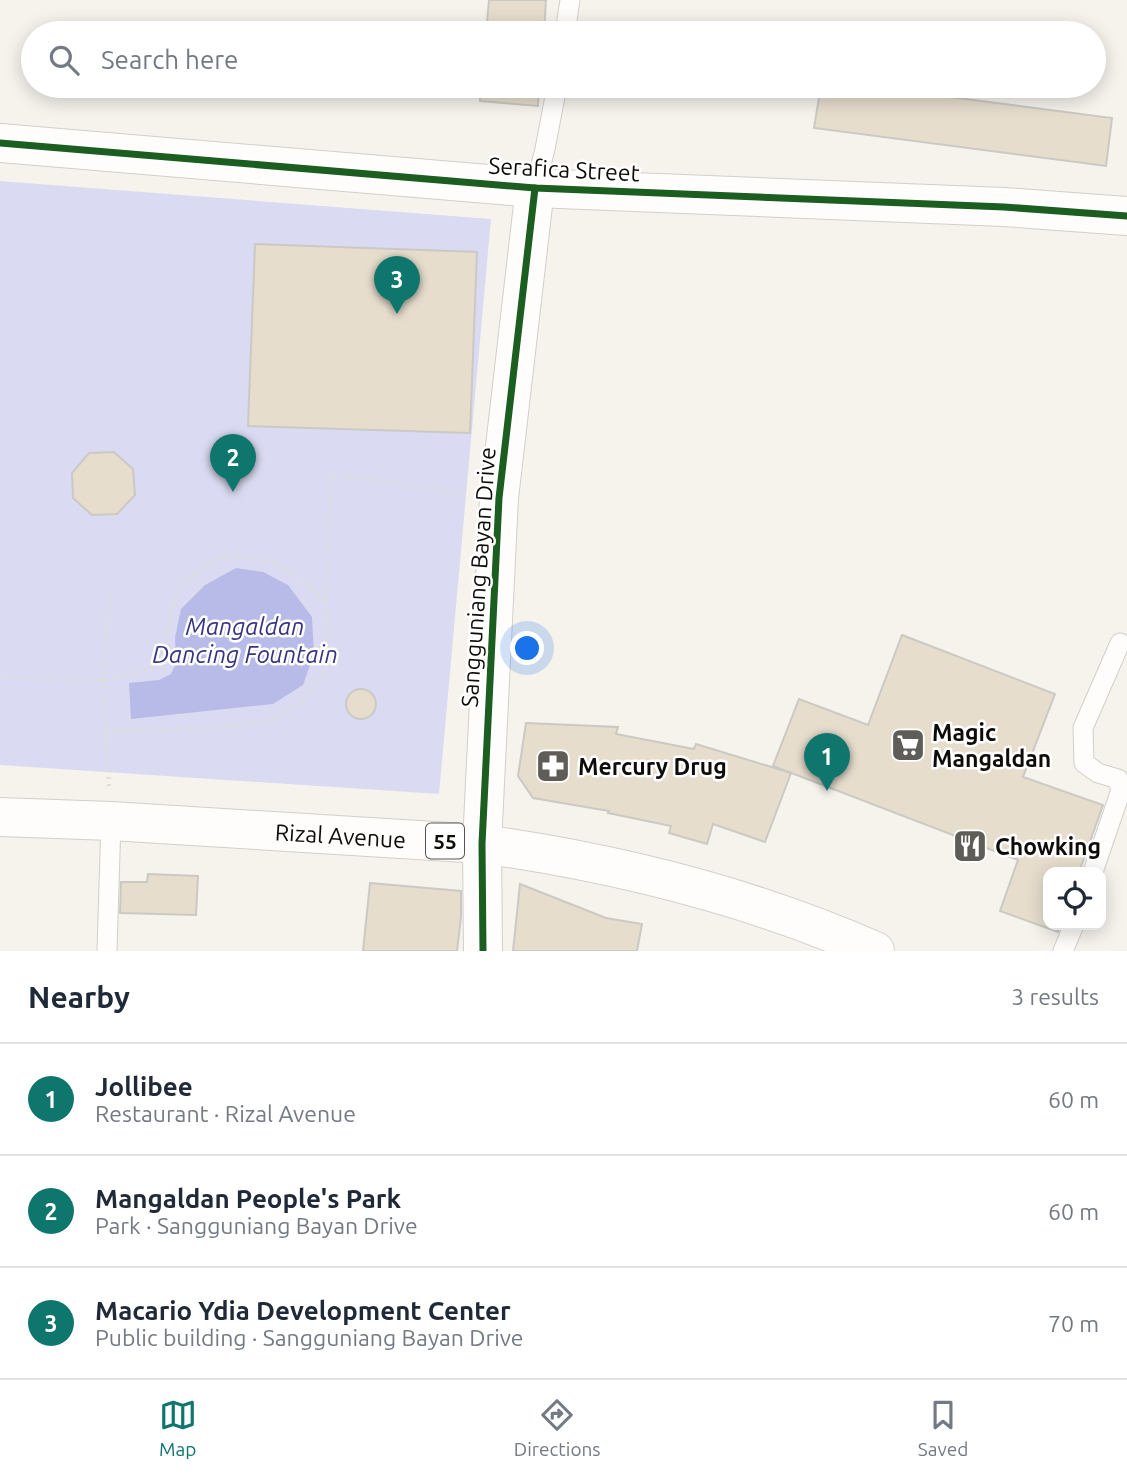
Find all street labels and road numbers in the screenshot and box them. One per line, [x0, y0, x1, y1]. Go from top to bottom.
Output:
street label: Serafica Street [488, 153, 640, 185]
street label: Sangguniang Bayan Drive [456, 446, 500, 708]
street label: Rizal Avenue [274, 819, 407, 852]
road number: 55 [426, 824, 464, 858]

